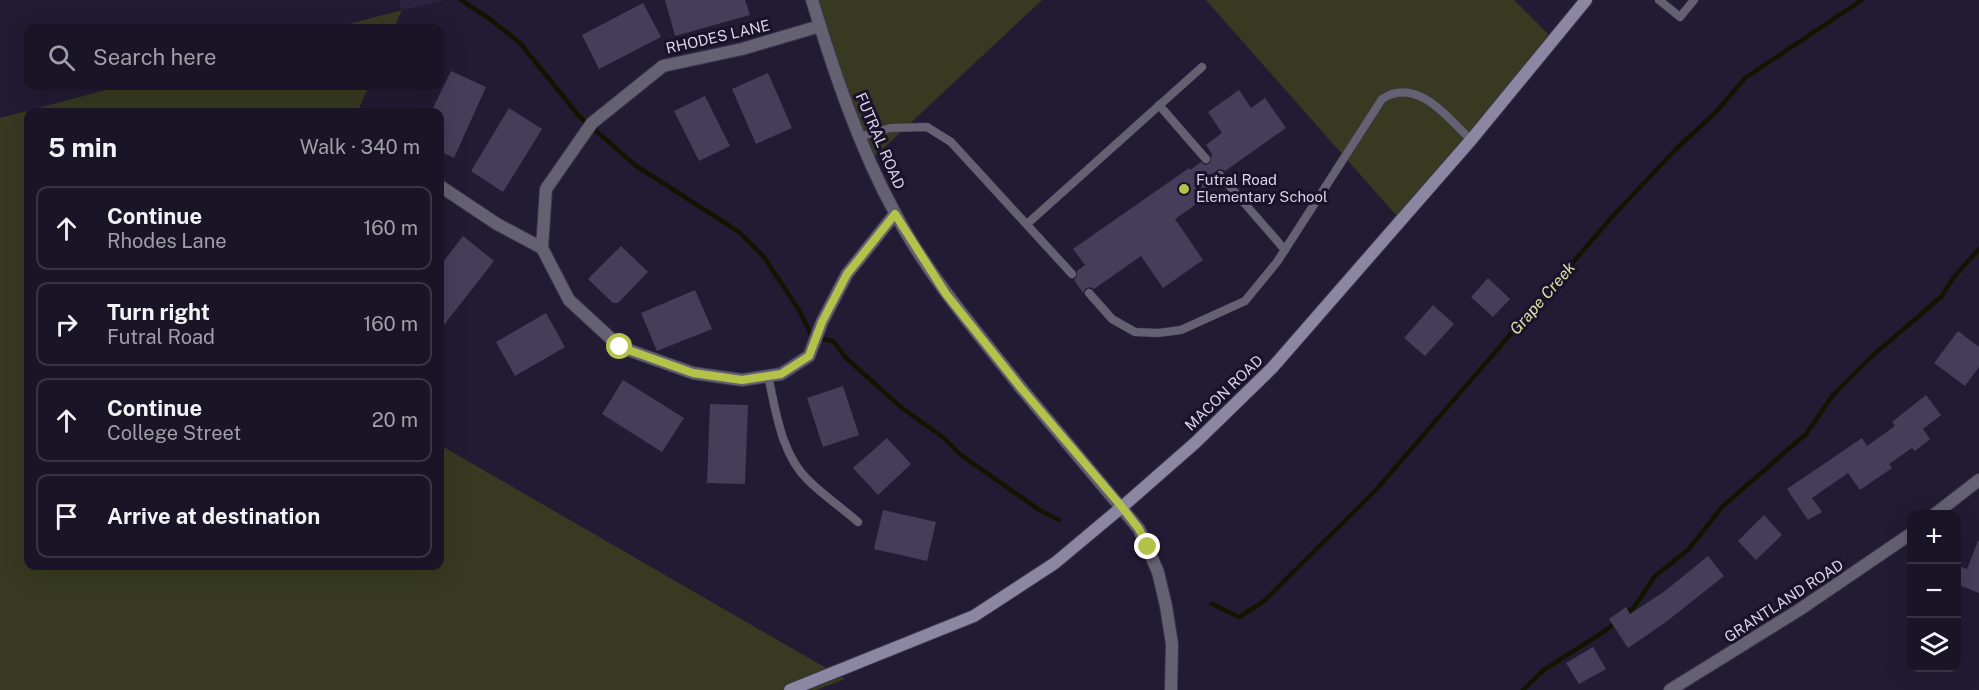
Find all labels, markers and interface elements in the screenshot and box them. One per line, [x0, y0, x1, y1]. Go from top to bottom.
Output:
street label: RHODES LANE [664, 16, 772, 57]
search box [24, 24, 444, 90]
icon: search [45, 41, 78, 74]
text: Search here [93, 44, 217, 70]
street label: FUTRAL ROAD [853, 90, 908, 192]
text: 5 min [48, 132, 117, 163]
text: Walk · 340 m [300, 135, 420, 159]
place label: Futral Road Elementary School [1196, 171, 1328, 205]
marker: Futral Road Elementary School [1177, 182, 1191, 196]
text: Continue [107, 203, 202, 229]
icon: ahead [50, 212, 83, 245]
text: 160 m [363, 216, 418, 240]
text: Rhodes Lane [107, 229, 227, 253]
water label: Grape Creek [1506, 258, 1579, 338]
text: Turn right [107, 299, 210, 325]
icon: right [50, 308, 83, 341]
text: 160 m [363, 312, 418, 336]
text: Futral Road [107, 325, 215, 349]
route start [606, 333, 632, 359]
street label: MACON ROAD [1181, 351, 1266, 434]
text: Continue [107, 395, 202, 421]
icon: ahead [50, 404, 83, 437]
text: 20 m [372, 408, 418, 432]
text: College Street [107, 421, 241, 445]
icon: arrive [50, 500, 83, 533]
text: Arrive at destination [107, 503, 320, 529]
map controls [1907, 510, 1961, 672]
button: + [1907, 510, 1961, 564]
route end [1134, 533, 1160, 559]
street label: GRANTLAND ROAD [1721, 556, 1846, 645]
button: − [1907, 564, 1961, 618]
button: layers [1907, 618, 1961, 672]

